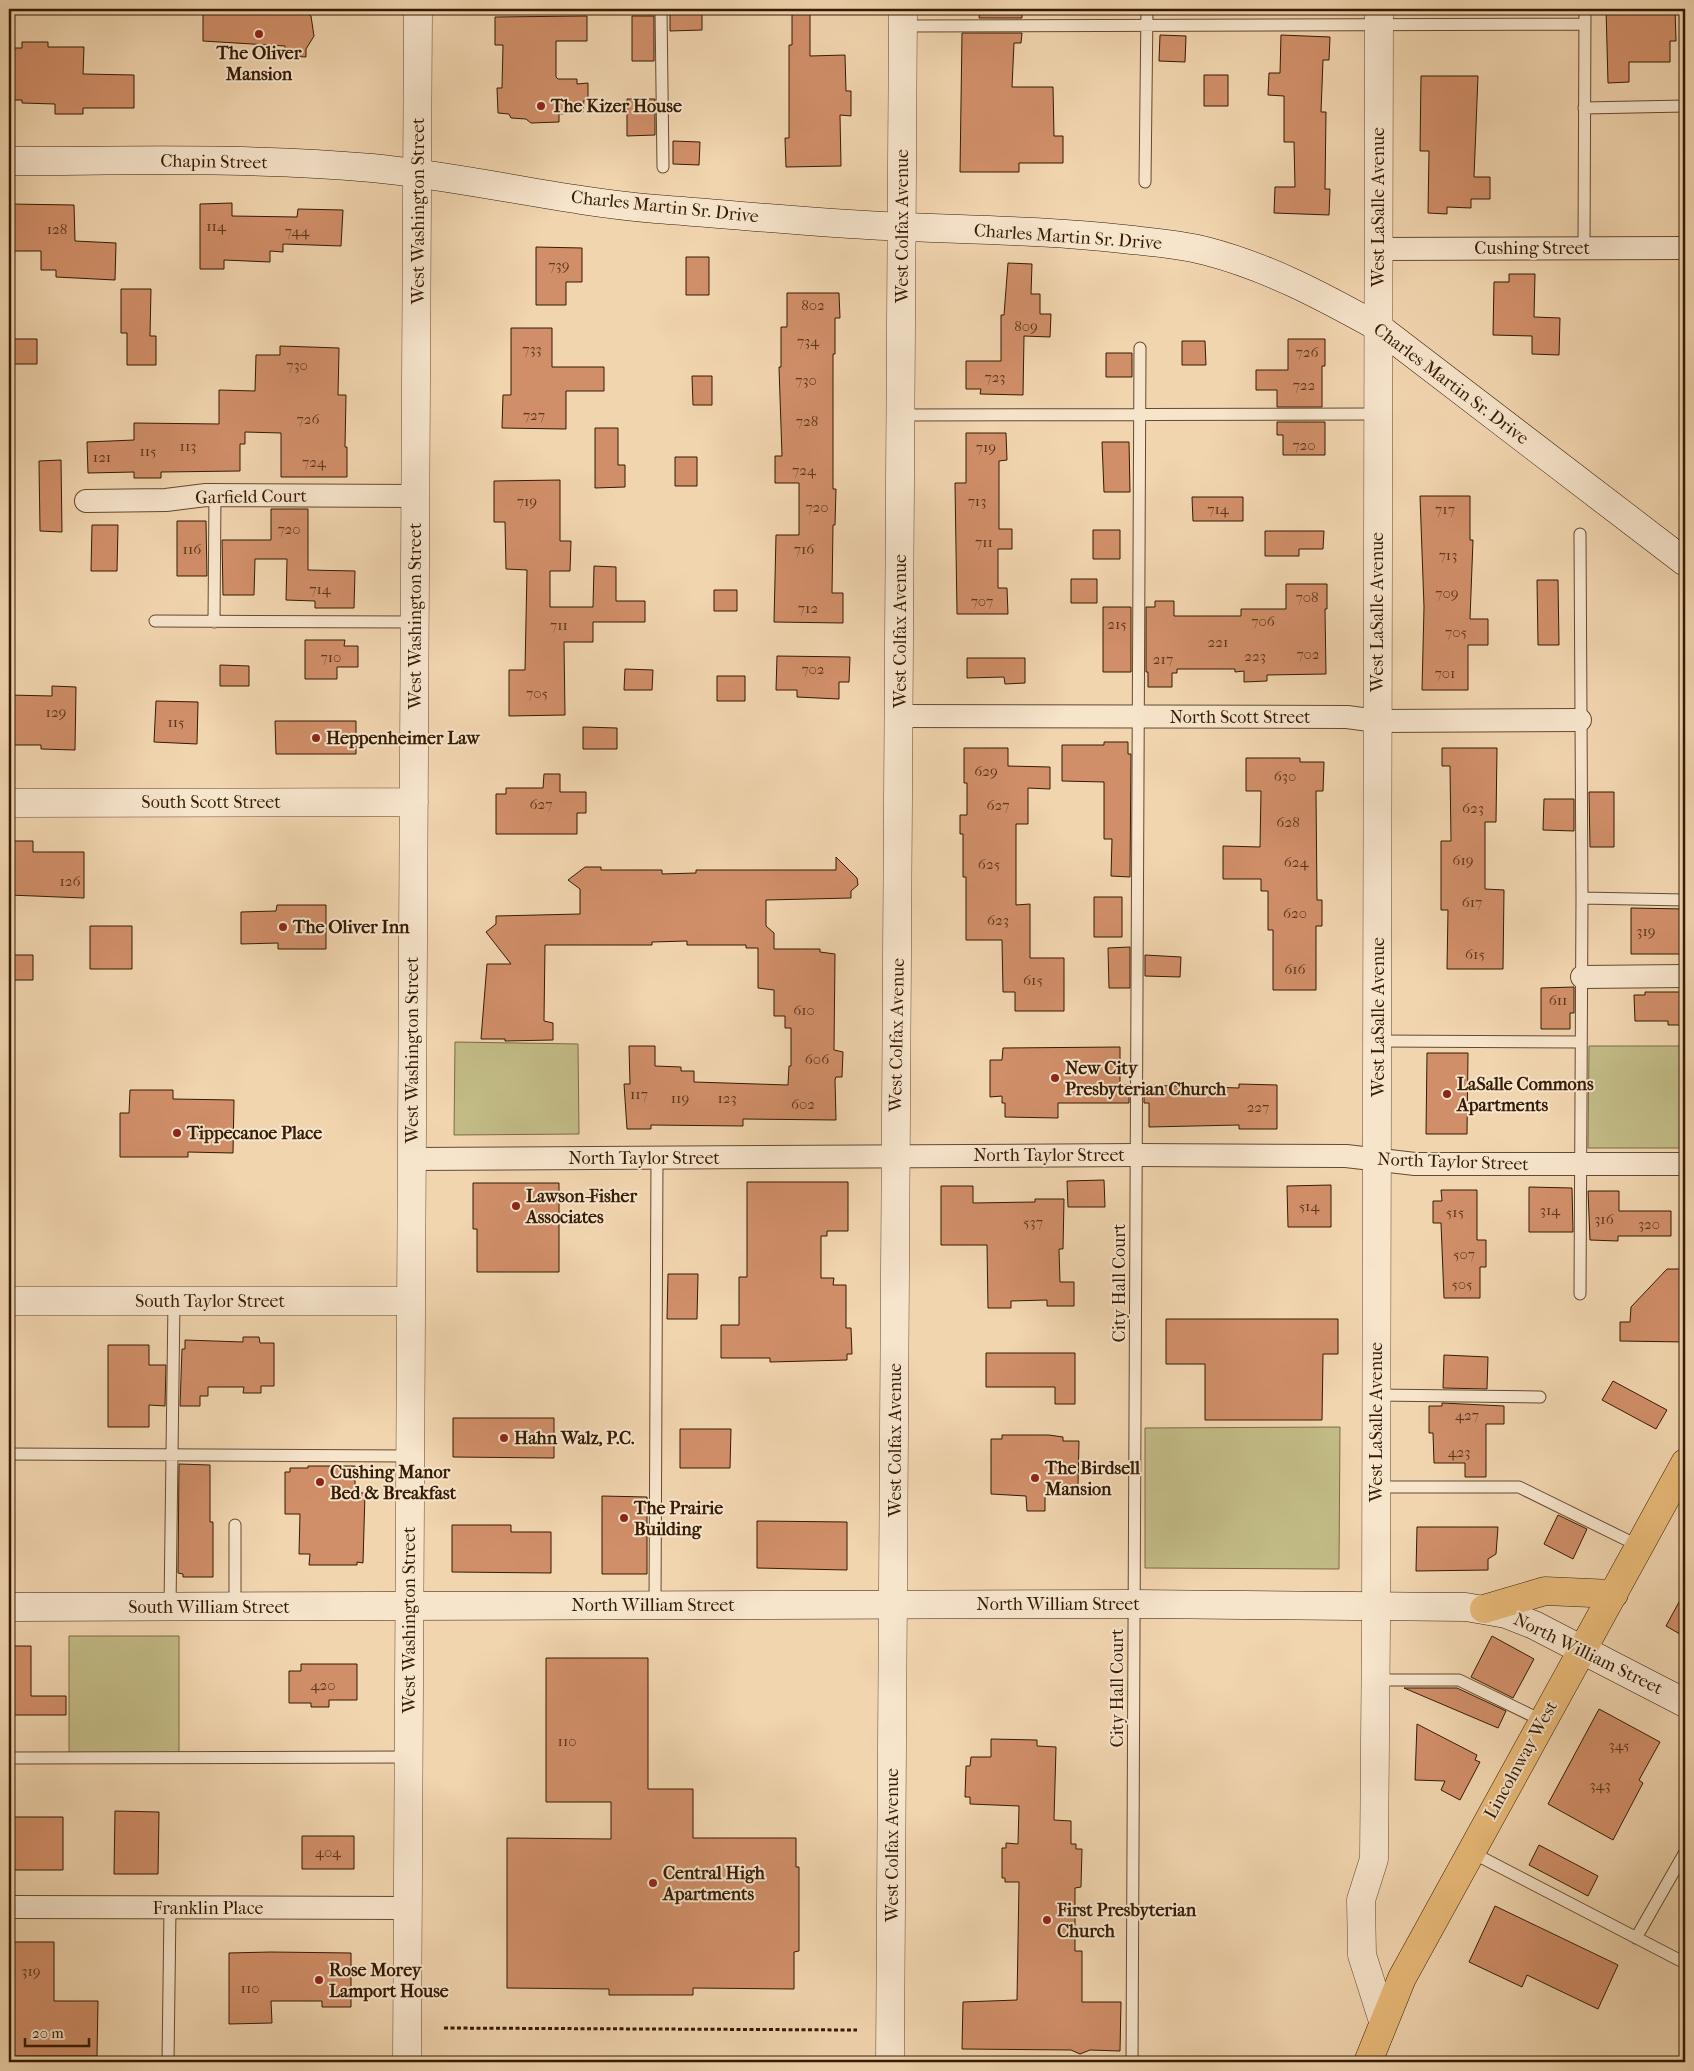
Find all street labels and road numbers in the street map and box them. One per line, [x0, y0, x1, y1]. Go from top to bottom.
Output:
street label: West Washington Street [408, 117, 429, 305]
street label: West LaSalle Avenue [1368, 127, 1389, 288]
street label: West Colfax Avenue [892, 149, 913, 304]
street label: Chapin Street [160, 151, 268, 173]
street label: Charles Martin Sr. Drive [570, 187, 760, 227]
street label: Charles Martin Sr. Drive [973, 220, 1163, 254]
street label: Cushing Street [1474, 238, 1590, 259]
street label: Charles Martin Sr. Drive [1369, 319, 1533, 449]
street label: Garfield Court [195, 486, 308, 508]
street label: West Washington Street [405, 522, 426, 710]
street label: West LaSalle Avenue [1367, 532, 1388, 693]
street label: West Colfax Avenue [890, 554, 911, 709]
street label: North Scott Street [1170, 707, 1311, 728]
street label: South Scott Street [141, 792, 281, 813]
street label: West LaSalle Avenue [1368, 937, 1389, 1098]
street label: West Washington Street [402, 956, 423, 1144]
street label: West Colfax Avenue [885, 958, 909, 1113]
street label: North Taylor Street [973, 1145, 1125, 1166]
street label: North Taylor Street [568, 1148, 720, 1169]
street label: North Taylor Street [1377, 1149, 1530, 1175]
street label: City Hall Court [1109, 1223, 1130, 1342]
street label: South Taylor Street [135, 1291, 285, 1312]
street label: West LaSalle Avenue [1366, 1342, 1387, 1503]
street label: West Colfax Avenue [885, 1363, 906, 1518]
street label: West Washington Street [399, 1526, 420, 1714]
street label: North William Street [976, 1594, 1140, 1615]
street label: North William Street [571, 1595, 735, 1616]
street label: South William Street [128, 1597, 290, 1618]
street label: North William Street [1510, 1609, 1667, 1699]
street label: City Hall Court [1107, 1628, 1128, 1747]
street label: Lincolnway West [1480, 1697, 1562, 1823]
street label: West Colfax Avenue [882, 1768, 903, 1923]
street label: Franklin Place [153, 1898, 264, 1919]

